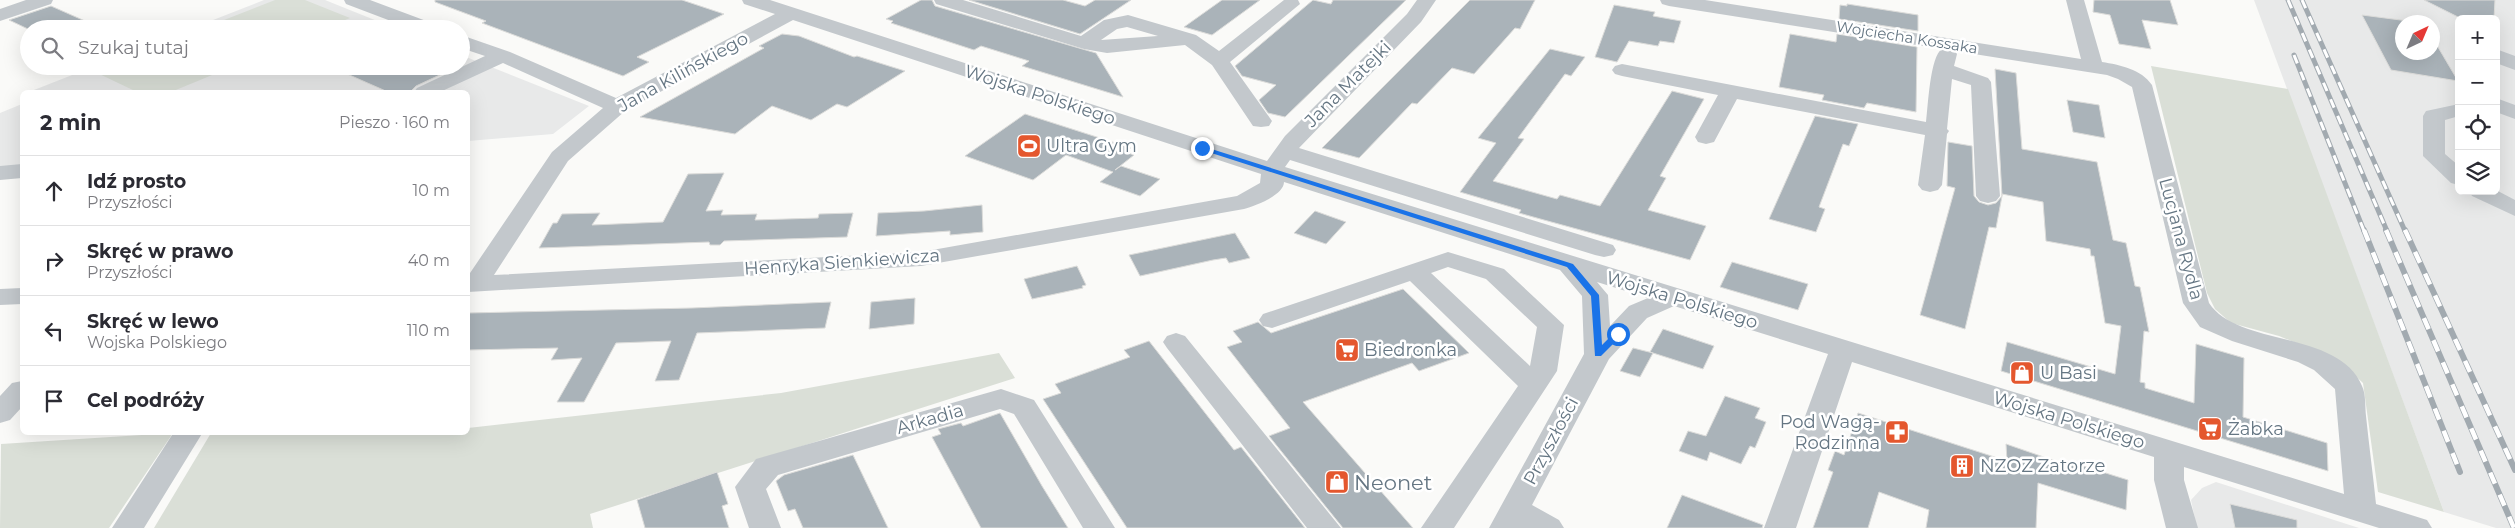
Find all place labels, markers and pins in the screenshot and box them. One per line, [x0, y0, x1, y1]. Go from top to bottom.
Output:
sports icon: Ultra Gym [1016, 133, 1042, 159]
place label: Ultra Gym [1046, 135, 1137, 157]
supermarket icon: Biedronka [1334, 337, 1360, 363]
place label: Biedronka [1364, 339, 1457, 361]
shop icon: U Basi [2009, 360, 2035, 386]
place label: U Basi [2040, 362, 2097, 384]
place label: Pod Wagą- Rodzinna [1780, 411, 1880, 454]
supermarket icon: Żabka [2197, 416, 2223, 442]
place label: Żabka [2228, 418, 2284, 440]
pharmacy icon: Pod Wagą- Rodzinna [1884, 419, 1910, 445]
building icon: NZOZ Zatorze [1949, 453, 1975, 479]
place label: NZOZ Zatorze [1980, 455, 2105, 477]
shop icon: Neonet [1324, 469, 1350, 495]
place label: Neonet [1354, 470, 1432, 495]

